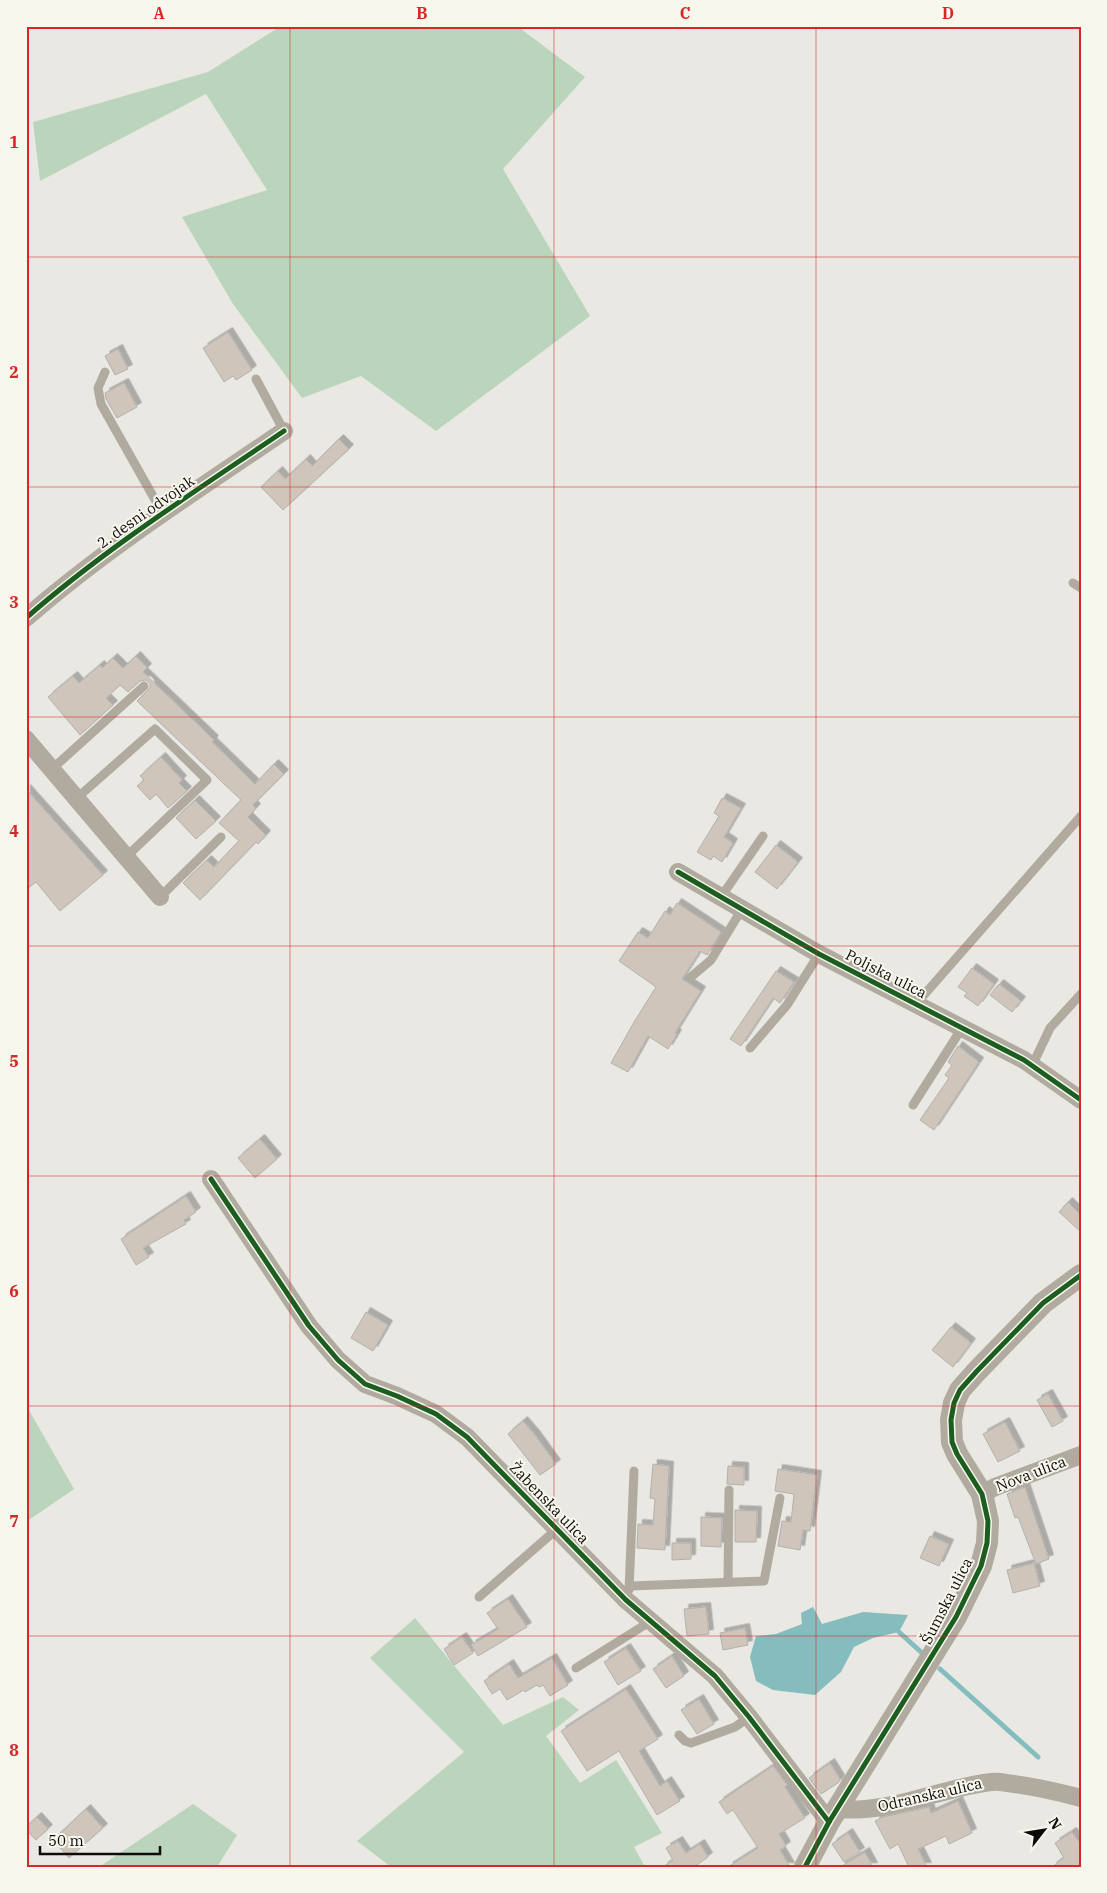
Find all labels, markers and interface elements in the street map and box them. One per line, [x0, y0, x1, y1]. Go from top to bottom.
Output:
text: A [153, 3, 165, 23]
text: B [416, 3, 428, 23]
text: C [680, 3, 690, 23]
text: D [942, 3, 954, 23]
text: 1 [9, 132, 19, 152]
text: 2 [9, 362, 19, 382]
street label: 2. desni odvojak [93, 471, 198, 552]
text: 3 [9, 592, 19, 612]
text: 4 [9, 821, 19, 841]
street label: Poljska ulica [842, 945, 930, 1002]
text: 5 [9, 1051, 19, 1071]
text: 6 [9, 1281, 19, 1301]
street label: Nova ulica [993, 1451, 1069, 1496]
street label: Žabenska ulica [506, 1458, 593, 1548]
text: 7 [9, 1511, 19, 1531]
street label: Šumska ulica [917, 1554, 976, 1647]
text: 8 [9, 1740, 19, 1760]
street label: Odranska ulica [876, 1773, 984, 1816]
north arrow [1020, 1806, 1070, 1856]
text: N [1045, 1814, 1066, 1833]
scale bar [40, 1823, 160, 1855]
text: 50 m [48, 1831, 84, 1850]

